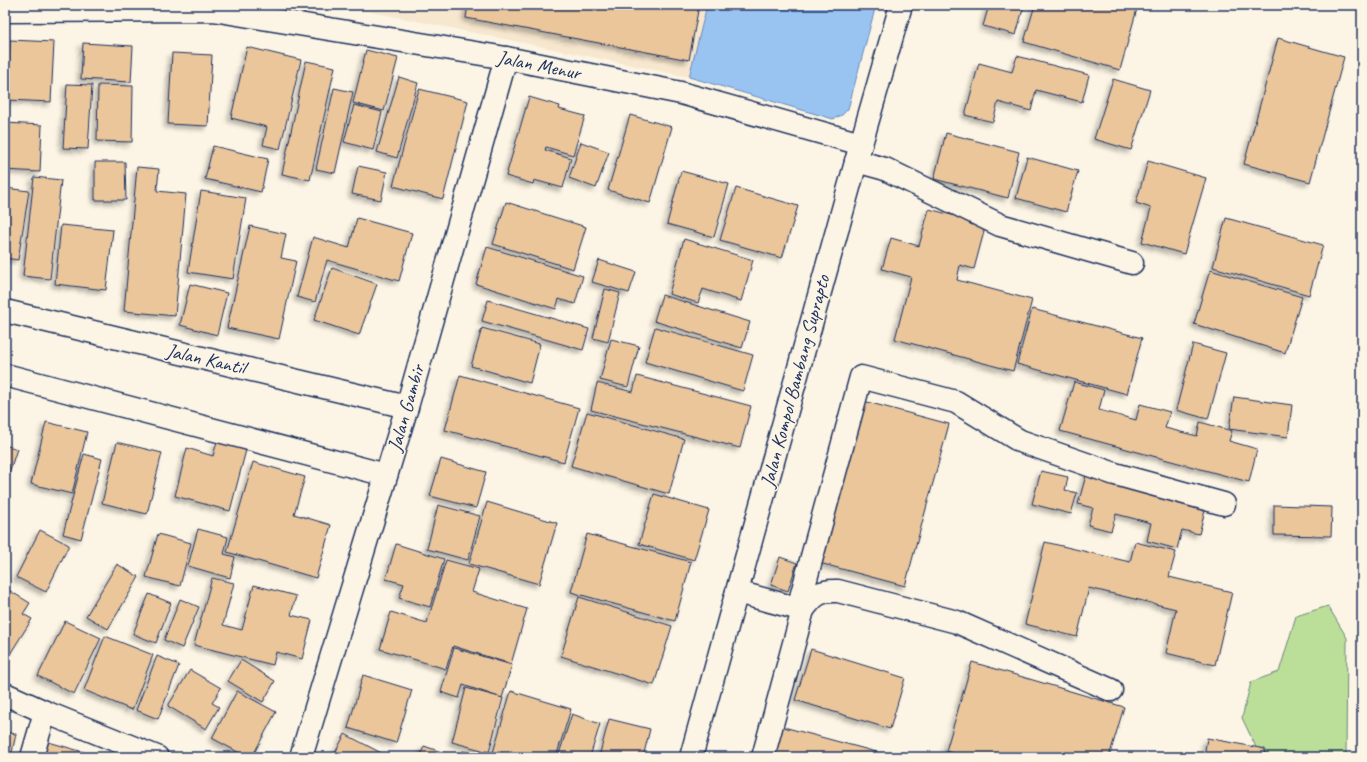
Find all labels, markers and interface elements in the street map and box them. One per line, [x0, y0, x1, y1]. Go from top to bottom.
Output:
street label: Jalan Menur [494, 44, 585, 86]
street label: Jalan Kompol Bambang Suprapto [754, 271, 836, 491]
street label: Jalan Kantil [163, 338, 251, 381]
street label: Jalan Gambir [381, 360, 431, 455]

